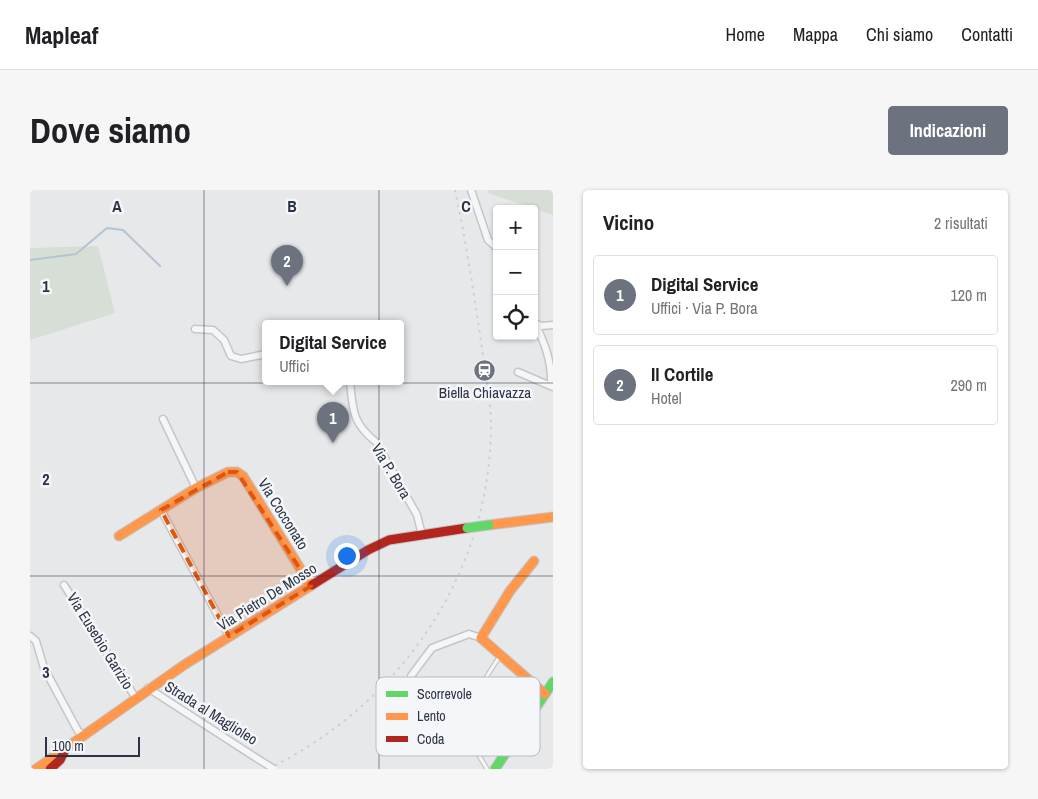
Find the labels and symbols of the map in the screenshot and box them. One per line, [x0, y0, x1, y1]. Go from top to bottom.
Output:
text: A [112, 195, 122, 217]
text: B [287, 195, 297, 217]
text: C [461, 195, 471, 217]
pin: 2 [271, 245, 303, 286]
text: 1 [42, 275, 50, 297]
station icon: Biella Chiavazza [473, 358, 497, 382]
place label: Biella Chiavazza [439, 382, 531, 403]
pin: 1 [317, 402, 349, 443]
street label: Via P. Bora [367, 439, 416, 502]
text: 2 [42, 468, 50, 490]
street label: Via Cocconato [253, 474, 314, 554]
your location [334, 543, 360, 569]
street label: Via Pietro De Mosso [213, 558, 320, 635]
street label: Via Eusebio Garizio [62, 588, 139, 693]
text: 3 [42, 661, 50, 683]
street label: Strada al Maglioleo [161, 676, 262, 750]
legend [376, 677, 540, 756]
text: Scorrevole [417, 685, 472, 703]
text: Lento [417, 707, 446, 725]
text: Coda [417, 730, 445, 748]
scale bar [45, 734, 140, 757]

